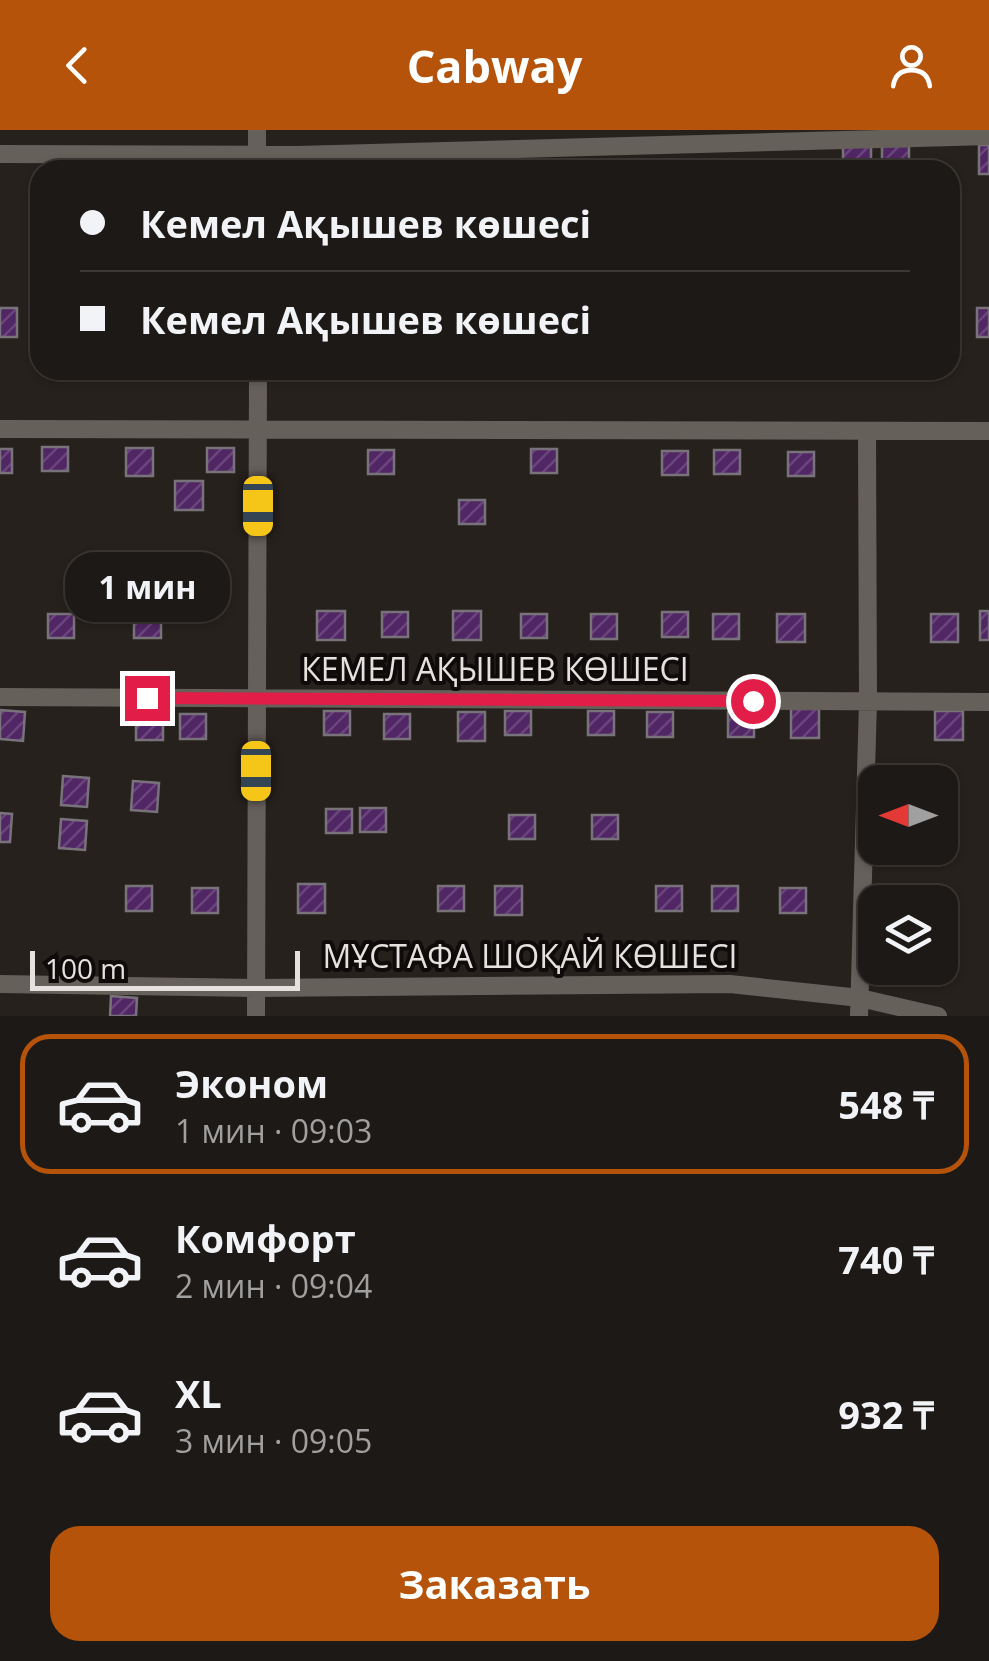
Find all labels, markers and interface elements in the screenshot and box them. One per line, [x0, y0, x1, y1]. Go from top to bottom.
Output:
text: Cabway [407, 35, 582, 96]
icon: back [50, 38, 105, 93]
icon: person [884, 38, 939, 93]
text: Кемел Ақышев көшесі [140, 197, 591, 249]
text: Кемел Ақышев көшесі [140, 293, 591, 345]
car [243, 476, 273, 536]
callout: 1 мин [64, 553, 230, 623]
text: 1 мин [99, 565, 196, 608]
street label: КЕМЕЛ АҚЫШЕВ КӨШЕСІ [301, 647, 689, 690]
route end [125, 676, 170, 721]
route start [731, 679, 776, 724]
car [241, 741, 271, 801]
north arrow [858, 765, 958, 865]
map controls [858, 765, 958, 985]
button: layers [858, 885, 958, 985]
street label: МҰСТАФА ШОҚАЙ КӨШЕСІ [322, 934, 738, 977]
scale bar [30, 946, 300, 990]
text: 100 m [45, 949, 126, 987]
text: Эконом [175, 1057, 328, 1109]
icon: car [55, 1059, 145, 1149]
text: 548 ₸ [838, 1078, 934, 1130]
text: 1 мин · 09:03 [175, 1109, 372, 1152]
text: Комфорт [175, 1212, 356, 1264]
icon: car [55, 1214, 145, 1304]
text: 740 ₸ [838, 1233, 934, 1285]
text: 2 мин · 09:04 [175, 1264, 372, 1307]
text: XL [175, 1367, 222, 1419]
icon: car [55, 1369, 145, 1459]
text: 932 ₸ [838, 1388, 934, 1440]
text: 3 мин · 09:05 [175, 1419, 372, 1462]
button: Заказать [50, 1526, 939, 1641]

